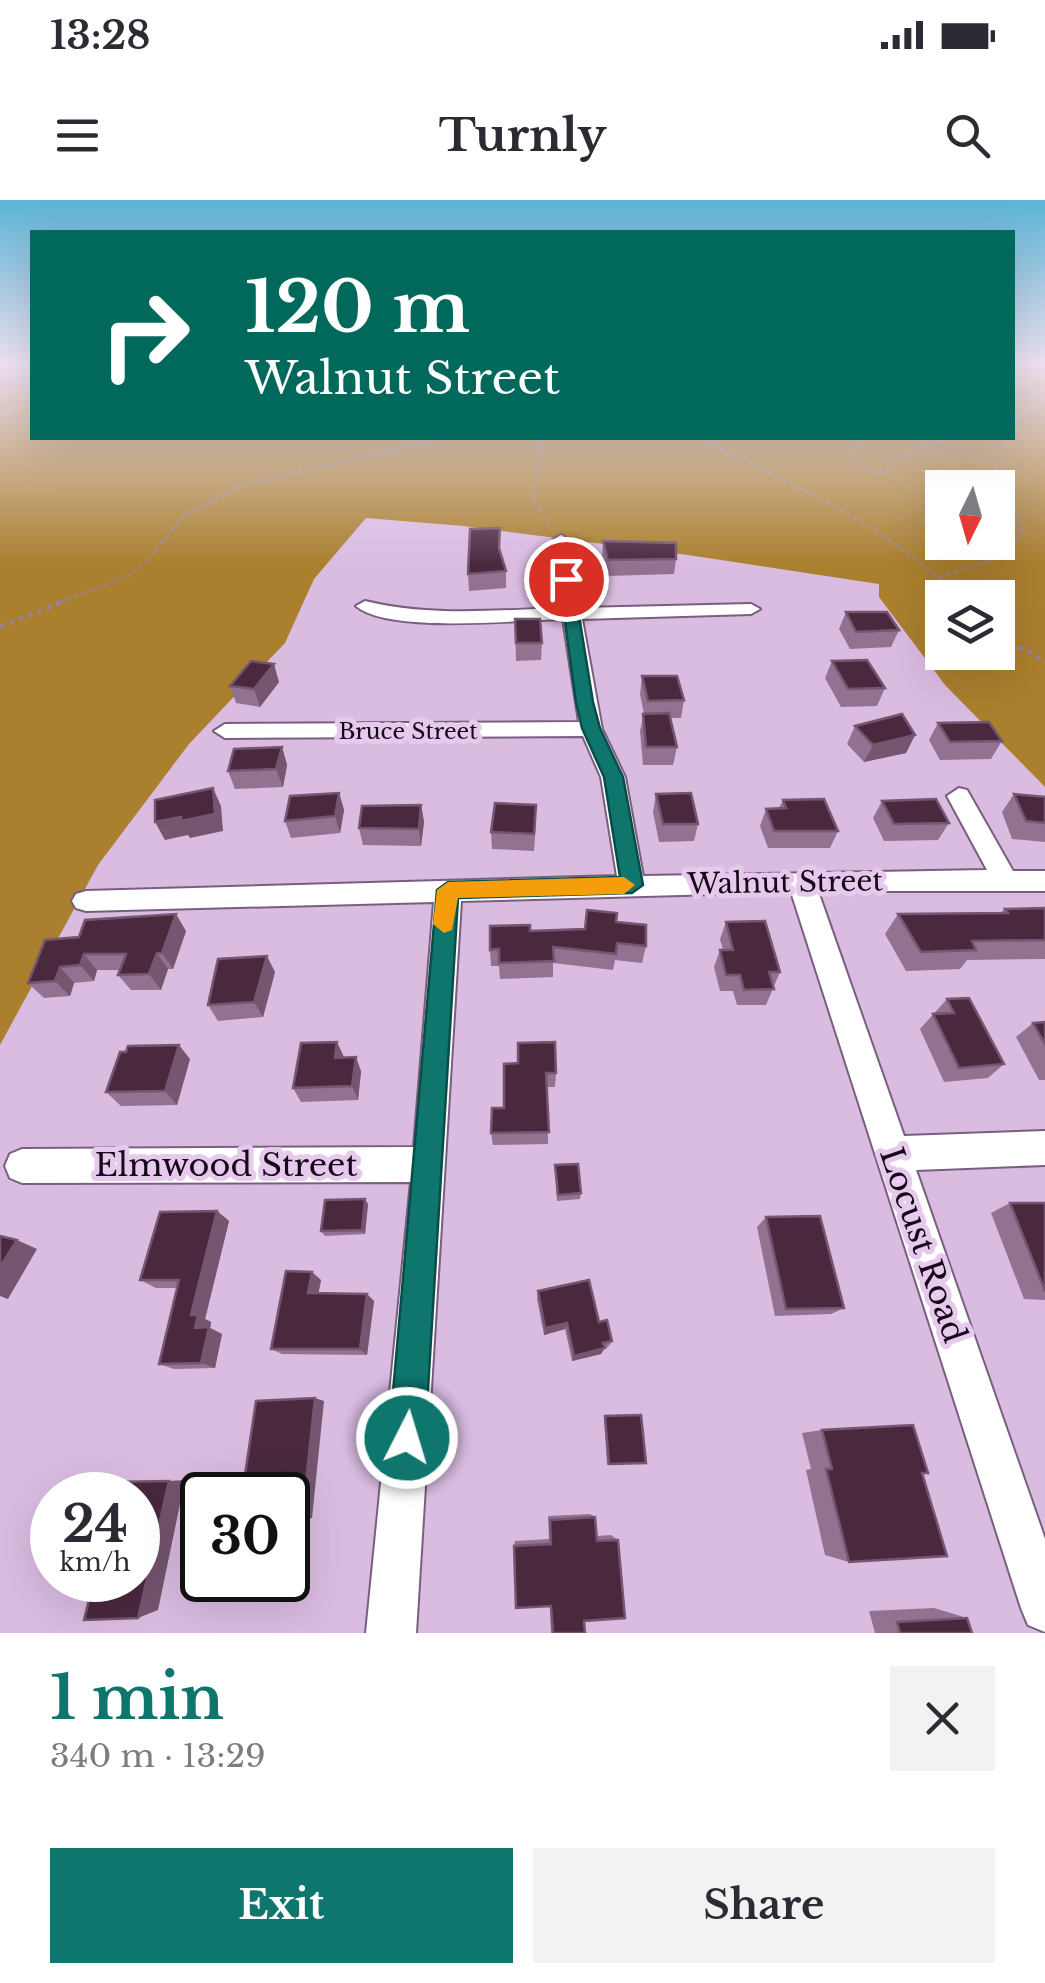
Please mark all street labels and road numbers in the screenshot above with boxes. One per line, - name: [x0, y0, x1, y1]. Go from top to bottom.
- street label: Bruce Street: [339, 718, 478, 745]
- street label: Walnut Street: [686, 863, 884, 902]
- street label: Locust Road: [871, 1142, 975, 1348]
- street label: Elmwood Street: [95, 1145, 357, 1185]

